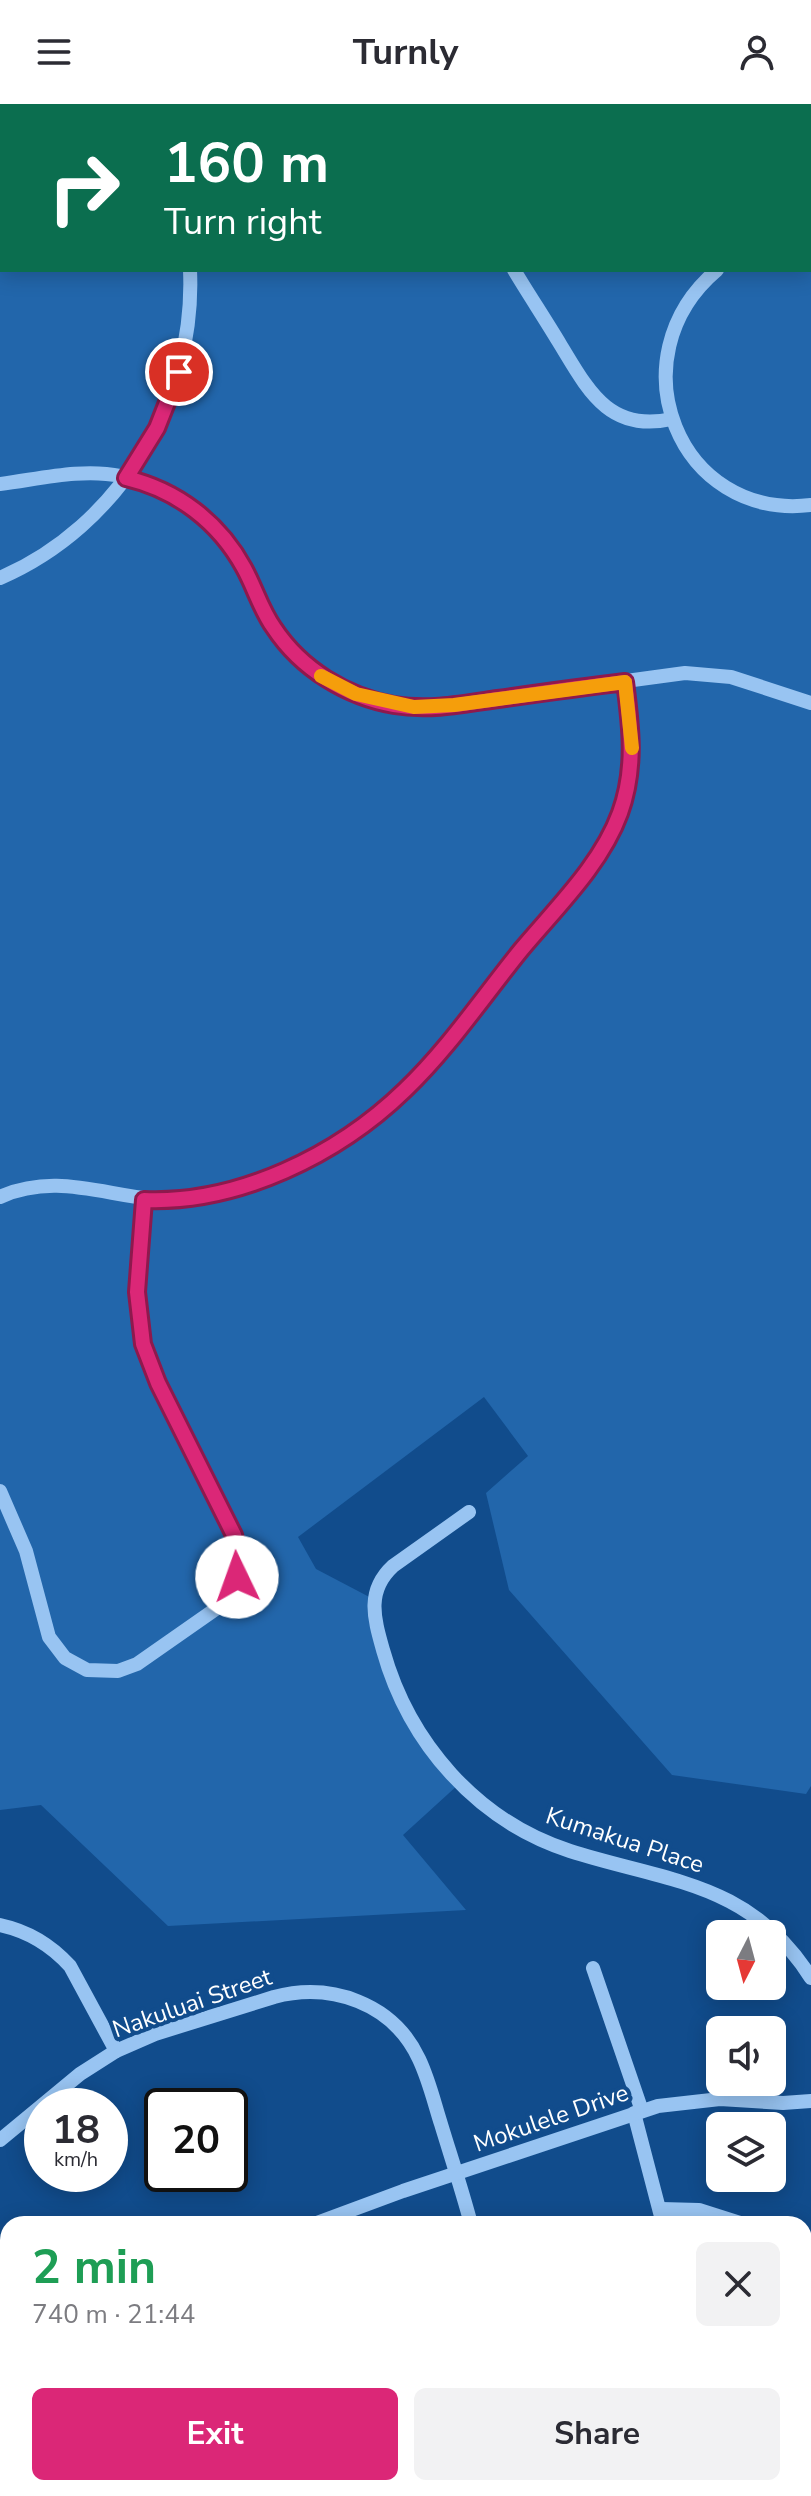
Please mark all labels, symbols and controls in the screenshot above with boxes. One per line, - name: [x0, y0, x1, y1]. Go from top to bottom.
- text: Turnly: [353, 28, 458, 77]
- icon: menu: [32, 30, 76, 74]
- icon: person: [735, 30, 779, 74]
- text: 160 m: [164, 125, 329, 202]
- icon: right: [32, 136, 136, 240]
- text: Turn right: [164, 198, 321, 247]
- pin: [145, 338, 213, 406]
- icon: arrive: [157, 350, 201, 394]
- position arrow: [195, 1535, 279, 1619]
- street label: Kumakua Place: [542, 1799, 708, 1881]
- north arrow: [706, 1920, 786, 2000]
- map controls: [706, 1920, 786, 2192]
- street label: Nakuluai Street: [108, 1961, 276, 2045]
- button: sound: [706, 2016, 786, 2096]
- street label: Mokulele Drive: [469, 2077, 633, 2159]
- speed limit sign: 20: [144, 2088, 248, 2192]
- text: 18: [52, 2103, 100, 2157]
- button: layers: [706, 2112, 786, 2192]
- text: km/h: [54, 2146, 98, 2173]
- text: 2 min: [32, 2234, 156, 2300]
- button: close: [696, 2242, 780, 2326]
- text: 740 m · 21:44: [32, 2297, 195, 2332]
- button: Exit: [32, 2388, 398, 2480]
- button: Share: [414, 2388, 780, 2480]

